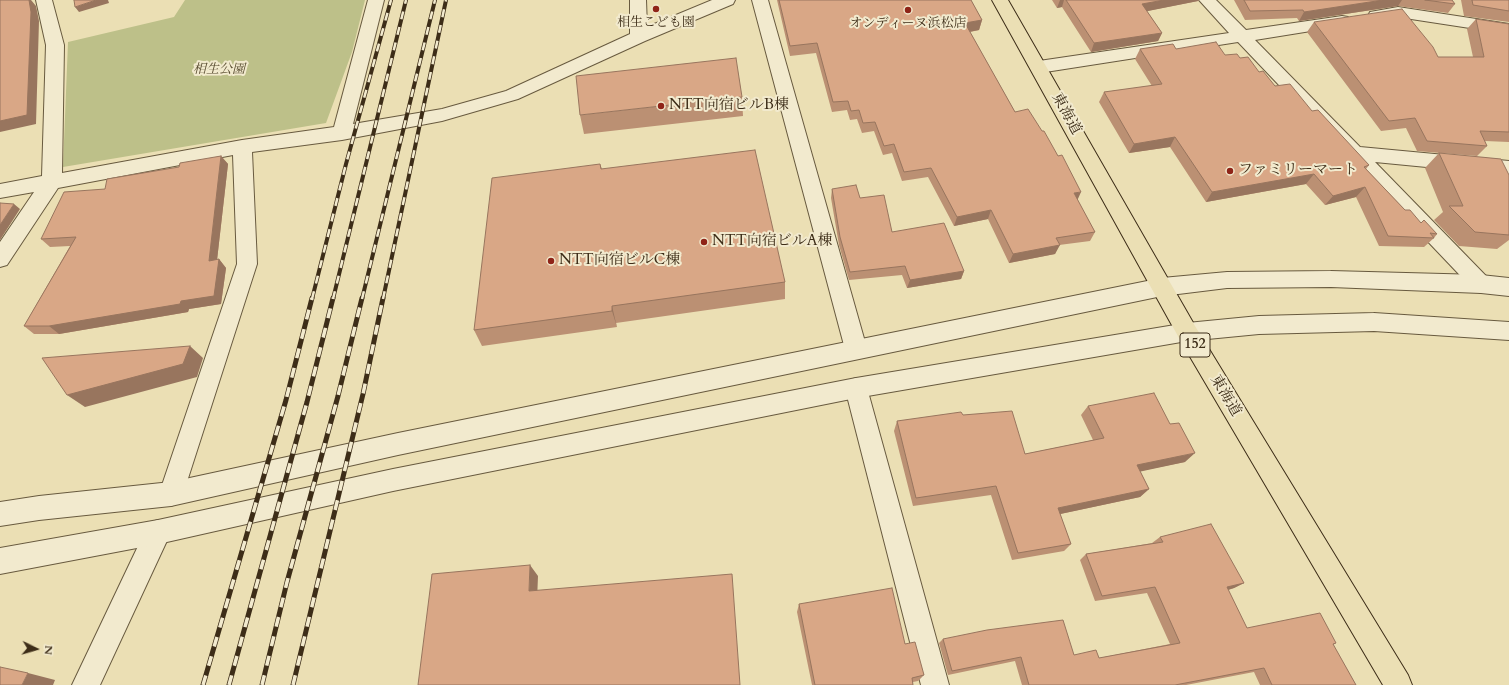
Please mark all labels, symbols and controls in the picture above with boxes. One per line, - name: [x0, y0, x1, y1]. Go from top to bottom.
- marker: 相生こども園: [651, 4, 661, 14]
- marker: オンディーヌ浜松店: [903, 5, 913, 15]
- place label: 相生こども園: [617, 15, 695, 31]
- place label: オンディーヌ浜松店: [850, 16, 966, 32]
- park label: 相生公園: [193, 62, 245, 78]
- street label: 東海道: [1047, 90, 1085, 138]
- place label: NTT向宿ビルB棟: [669, 97, 789, 115]
- marker: NTT向宿ビルB棟: [656, 101, 666, 111]
- place label: ファミリーマート: [1238, 162, 1358, 180]
- marker: ファミリーマート: [1225, 166, 1235, 176]
- place label: NTT向宿ビルA棟: [712, 233, 832, 251]
- marker: NTT向宿ビルA棟: [699, 237, 709, 247]
- place label: NTT向宿ビルC棟: [559, 252, 680, 270]
- marker: NTT向宿ビルC棟: [546, 256, 556, 266]
- road number: 152: [1180, 333, 1210, 357]
- street label: 東海道: [1206, 372, 1244, 420]
- north arrow: [16, 629, 56, 669]
- text: N: [41, 645, 56, 655]

